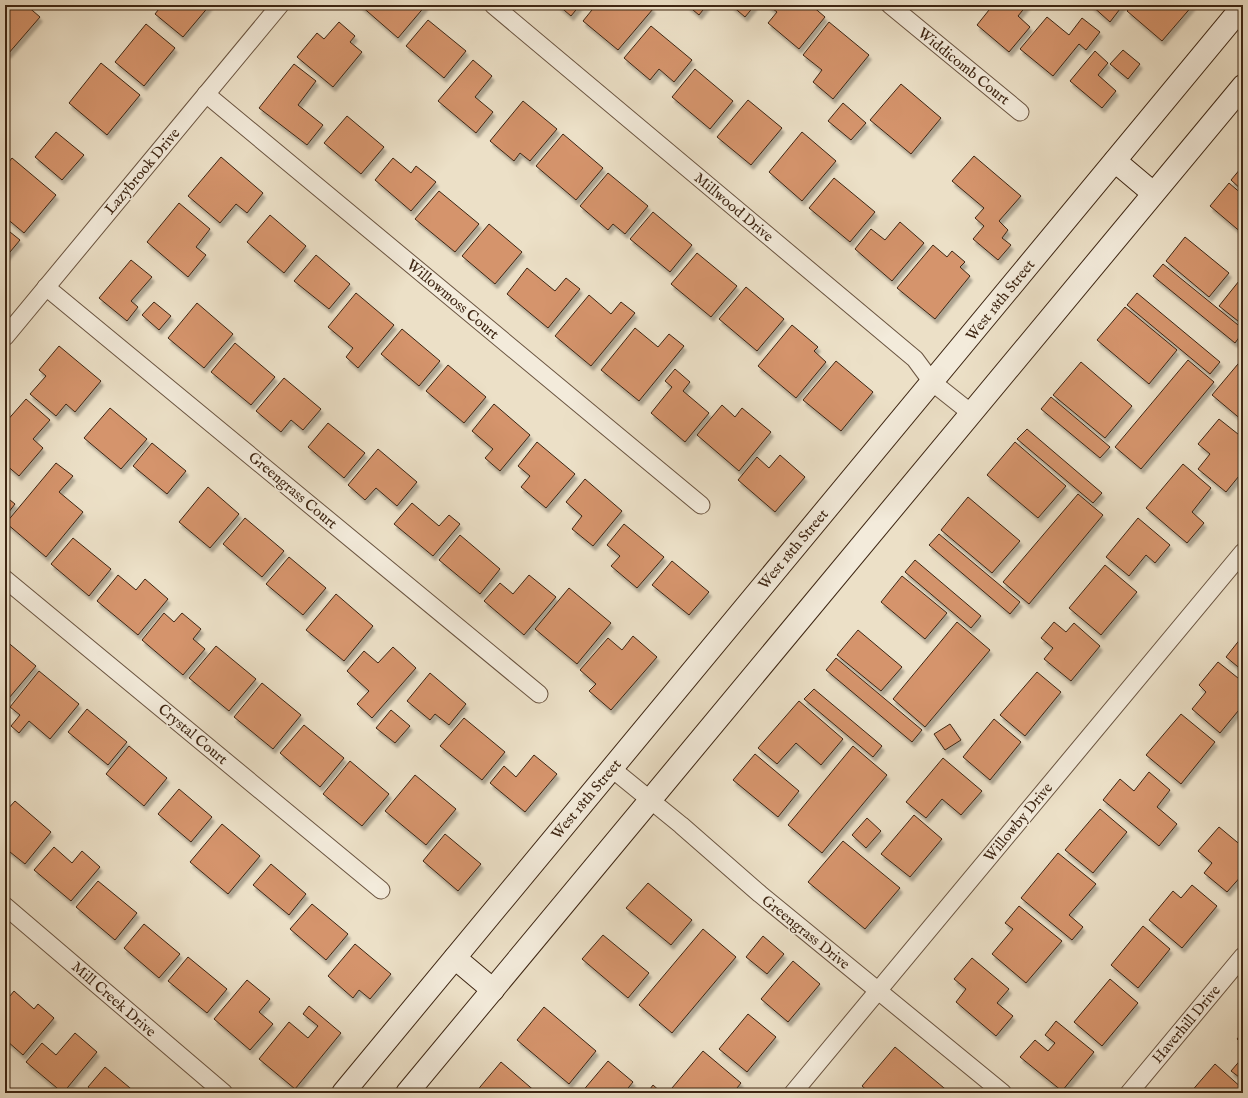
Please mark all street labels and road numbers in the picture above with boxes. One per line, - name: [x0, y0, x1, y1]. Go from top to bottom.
- street label: Widdicomb Court: [914, 24, 1013, 109]
- street label: Lazybrook Drive: [101, 124, 184, 219]
- street label: Millwood Drive: [690, 169, 777, 246]
- street label: Willowmoss Court: [403, 255, 503, 344]
- street label: West 18th Street: [962, 256, 1039, 345]
- street label: Greengrass Court: [244, 448, 341, 533]
- street label: West 18th Street: [754, 505, 833, 593]
- street label: Crystal Court: [154, 700, 231, 769]
- street label: West 18th Street: [547, 755, 626, 843]
- street label: Willowby Drive: [980, 779, 1057, 866]
- street label: Greengrass Drive: [758, 891, 854, 974]
- street label: Mill Creek Drive: [68, 958, 160, 1041]
- street label: Haverhill Drive: [1148, 981, 1225, 1067]

